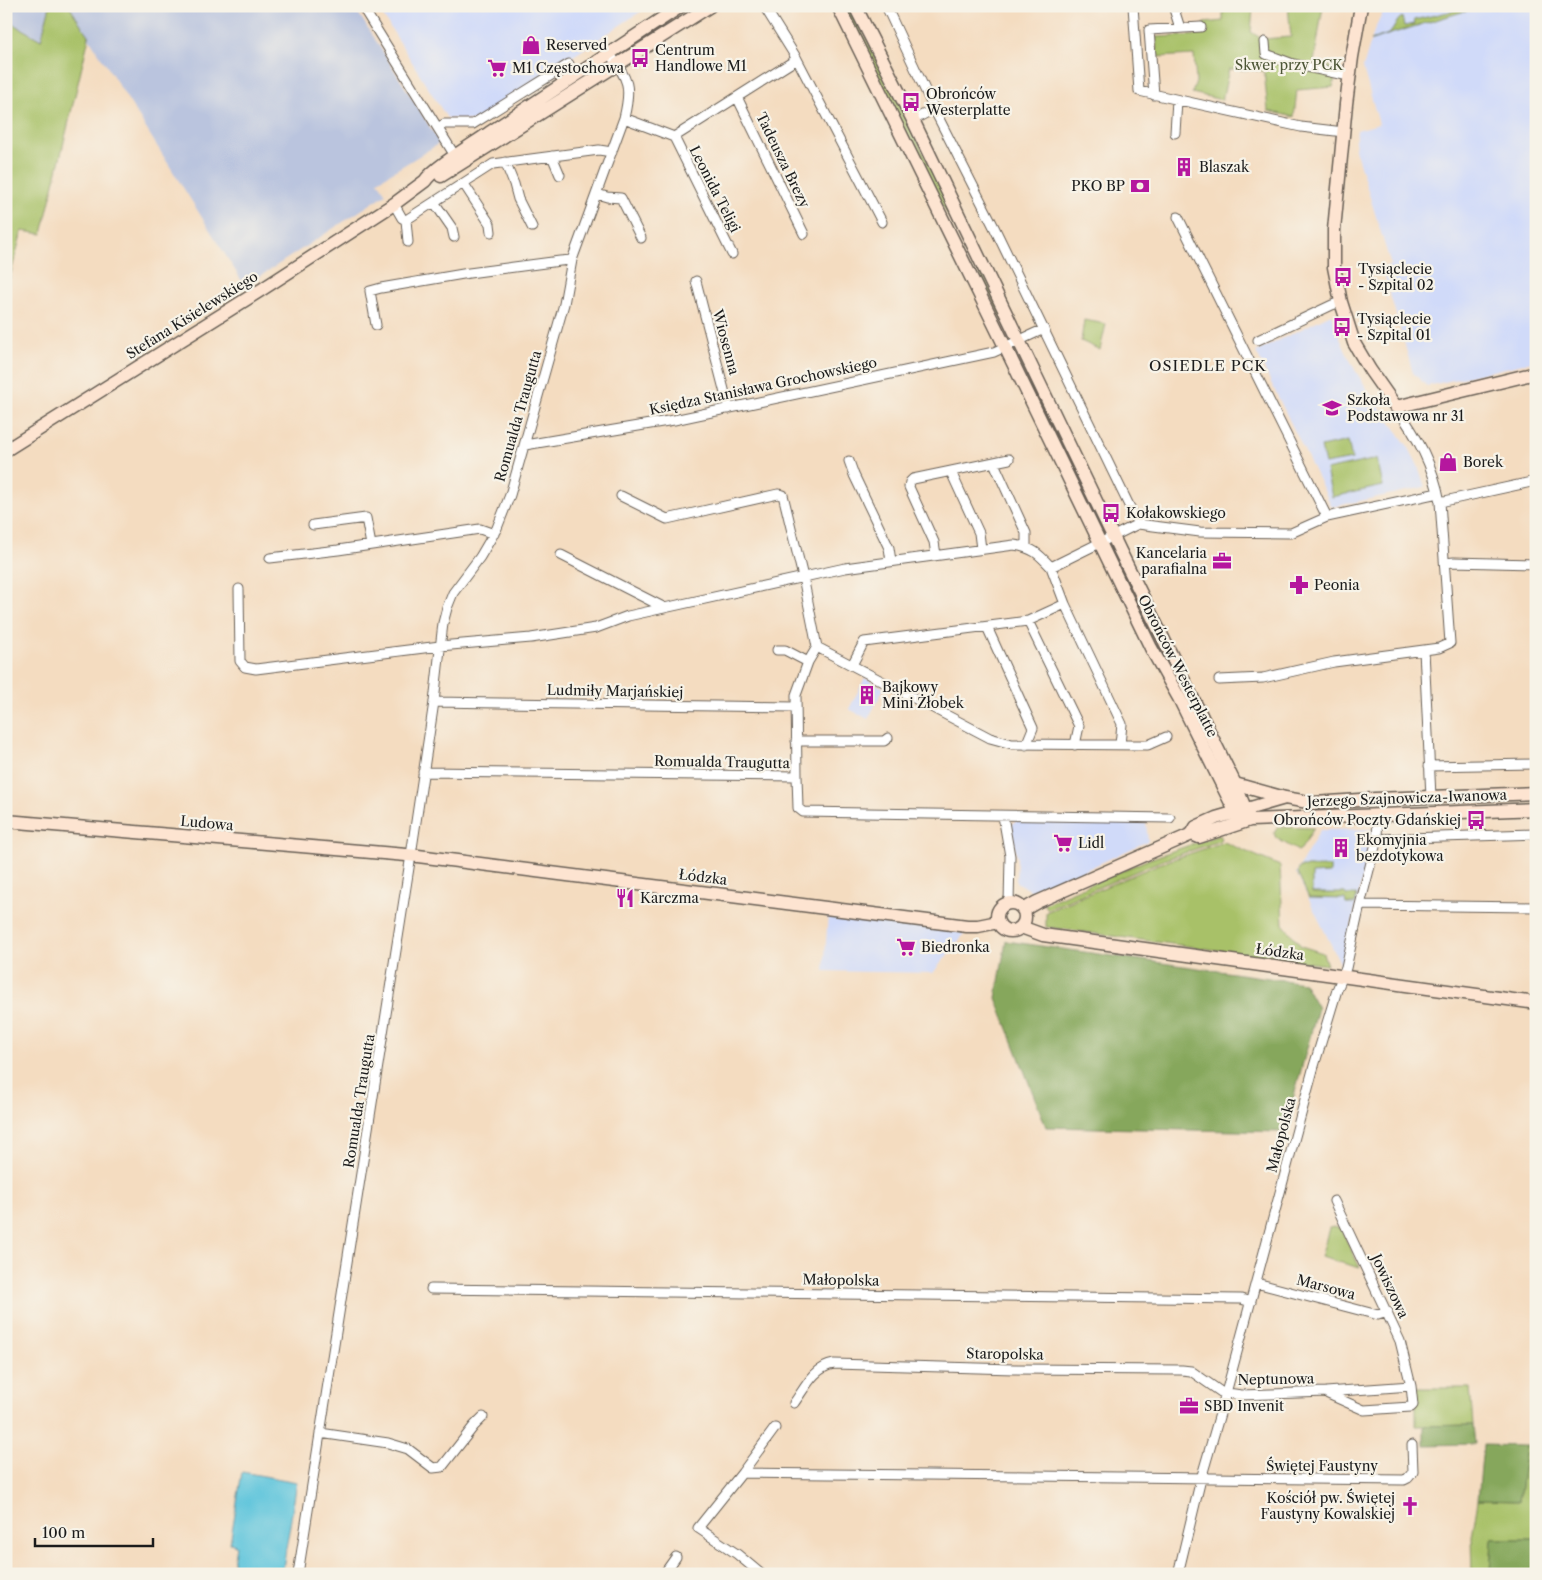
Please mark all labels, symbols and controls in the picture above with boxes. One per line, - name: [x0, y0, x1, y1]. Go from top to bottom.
- shop icon: Reserved: [520, 34, 542, 56]
- place label: Reserved: [546, 36, 608, 54]
- place label: Centrum Handlowe M1: [655, 41, 747, 75]
- bus stop icon: Centrum Handlowe M1: [629, 47, 651, 69]
- park label: Skwer przy PCK: [1235, 56, 1344, 74]
- supermarket icon: M1 Częstochowa: [486, 57, 508, 79]
- place label: M1 Częstochowa: [512, 59, 625, 77]
- place label: Obrońców Westerplatte: [925, 85, 1011, 119]
- bus stop icon: Obrońców Westerplatte: [900, 91, 922, 113]
- street label: Tadeusza Brezy: [752, 109, 814, 211]
- street label: Leonida Teligi: [685, 143, 745, 235]
- building icon: Blaszak: [1173, 156, 1195, 178]
- place label: Blaszak: [1199, 158, 1250, 176]
- bank icon: PKO BP: [1129, 175, 1151, 197]
- place label: PKO BP: [1071, 177, 1125, 195]
- place label: Tysiąclecie - Szpital 02: [1358, 260, 1434, 294]
- bus stop icon: Tysiąclecie - Szpital 02: [1332, 266, 1354, 288]
- street label: Stefana Kisielewskiego: [123, 267, 261, 363]
- street label: Wiosenna: [708, 306, 744, 377]
- place label: Tysiąclecie - Szpital 01: [1357, 310, 1431, 344]
- bus stop icon: Tysiąclecie - Szpital 01: [1331, 316, 1353, 338]
- street label: Romualda Traugutta: [491, 348, 546, 484]
- street label: Księdza Stanisława Grochowskiego: [647, 353, 879, 419]
- district label: OSIEDLE PCK: [1149, 356, 1267, 375]
- place label: Szkoła Podstawowa nr 31: [1347, 391, 1464, 425]
- school or university icon: Szkoła Podstawowa nr 31: [1321, 397, 1343, 419]
- shop icon: Borek: [1437, 451, 1459, 473]
- place label: Borek: [1463, 453, 1504, 471]
- bus stop icon: Kołakowskiego: [1100, 502, 1122, 524]
- place label: Kołakowskiego: [1126, 504, 1226, 522]
- place label: Kancelaria parafialna: [1136, 544, 1208, 578]
- office icon: Kancelaria parafialna: [1211, 550, 1233, 572]
- pharmacy icon: Peonia: [1288, 574, 1310, 596]
- place label: Peonia: [1314, 576, 1360, 594]
- street label: Obrońców Westerplatte: [1134, 592, 1222, 740]
- place label: Bajkowy Mini Żłobek: [882, 678, 965, 712]
- street label: Ludmiły Marjańskiej: [547, 681, 683, 701]
- building icon: Bajkowy Mini Żłobek: [856, 684, 878, 706]
- street label: Romualda Traugutta: [654, 752, 791, 772]
- street label: Jerzego Szajnowicza-Iwanowa: [1305, 785, 1508, 811]
- bus stop icon: Obrońców Poczty Gdańskiej: [1465, 809, 1487, 831]
- place label: Obrońców Poczty Gdańskiej: [1273, 811, 1461, 829]
- street label: Ludowa: [180, 812, 235, 834]
- place label: Ekomyjnia bezdotykowa: [1356, 831, 1444, 865]
- supermarket icon: Lidl: [1052, 832, 1074, 854]
- place label: Lidl: [1078, 834, 1104, 852]
- building icon: Ekomyjnia bezdotykowa: [1330, 837, 1352, 859]
- street label: Łódzka: [678, 865, 729, 889]
- restaurant icon: Karczma: [614, 887, 636, 909]
- place label: Karczma: [640, 889, 700, 907]
- supermarket icon: Biedronka: [895, 936, 917, 958]
- place label: Biedronka: [921, 938, 990, 956]
- street label: Łódzka: [1255, 940, 1306, 964]
- street label: Romualda Traugutta: [339, 1032, 379, 1169]
- street label: Małopolska: [1262, 1095, 1300, 1174]
- street label: Jowiszowa: [1366, 1249, 1413, 1322]
- street label: Małopolska: [802, 1270, 880, 1290]
- street label: Marsowa: [1295, 1271, 1358, 1304]
- street label: Staropolska: [966, 1344, 1045, 1364]
- street label: Neptunowa: [1237, 1369, 1315, 1389]
- office icon: SBD Invenit: [1178, 1395, 1200, 1417]
- place label: SBD Invenit: [1204, 1397, 1284, 1415]
- street label: Świętej Faustyny: [1266, 1456, 1378, 1475]
- place label: Kościół pw. Świętej Faustyny Kowalskiej: [1261, 1488, 1395, 1523]
- church icon: Kościół pw. Świętej Faustyny Kowalskiej: [1399, 1495, 1421, 1517]
- scale bar: [35, 1515, 152, 1547]
- text: 100 m: [42, 1523, 85, 1542]

